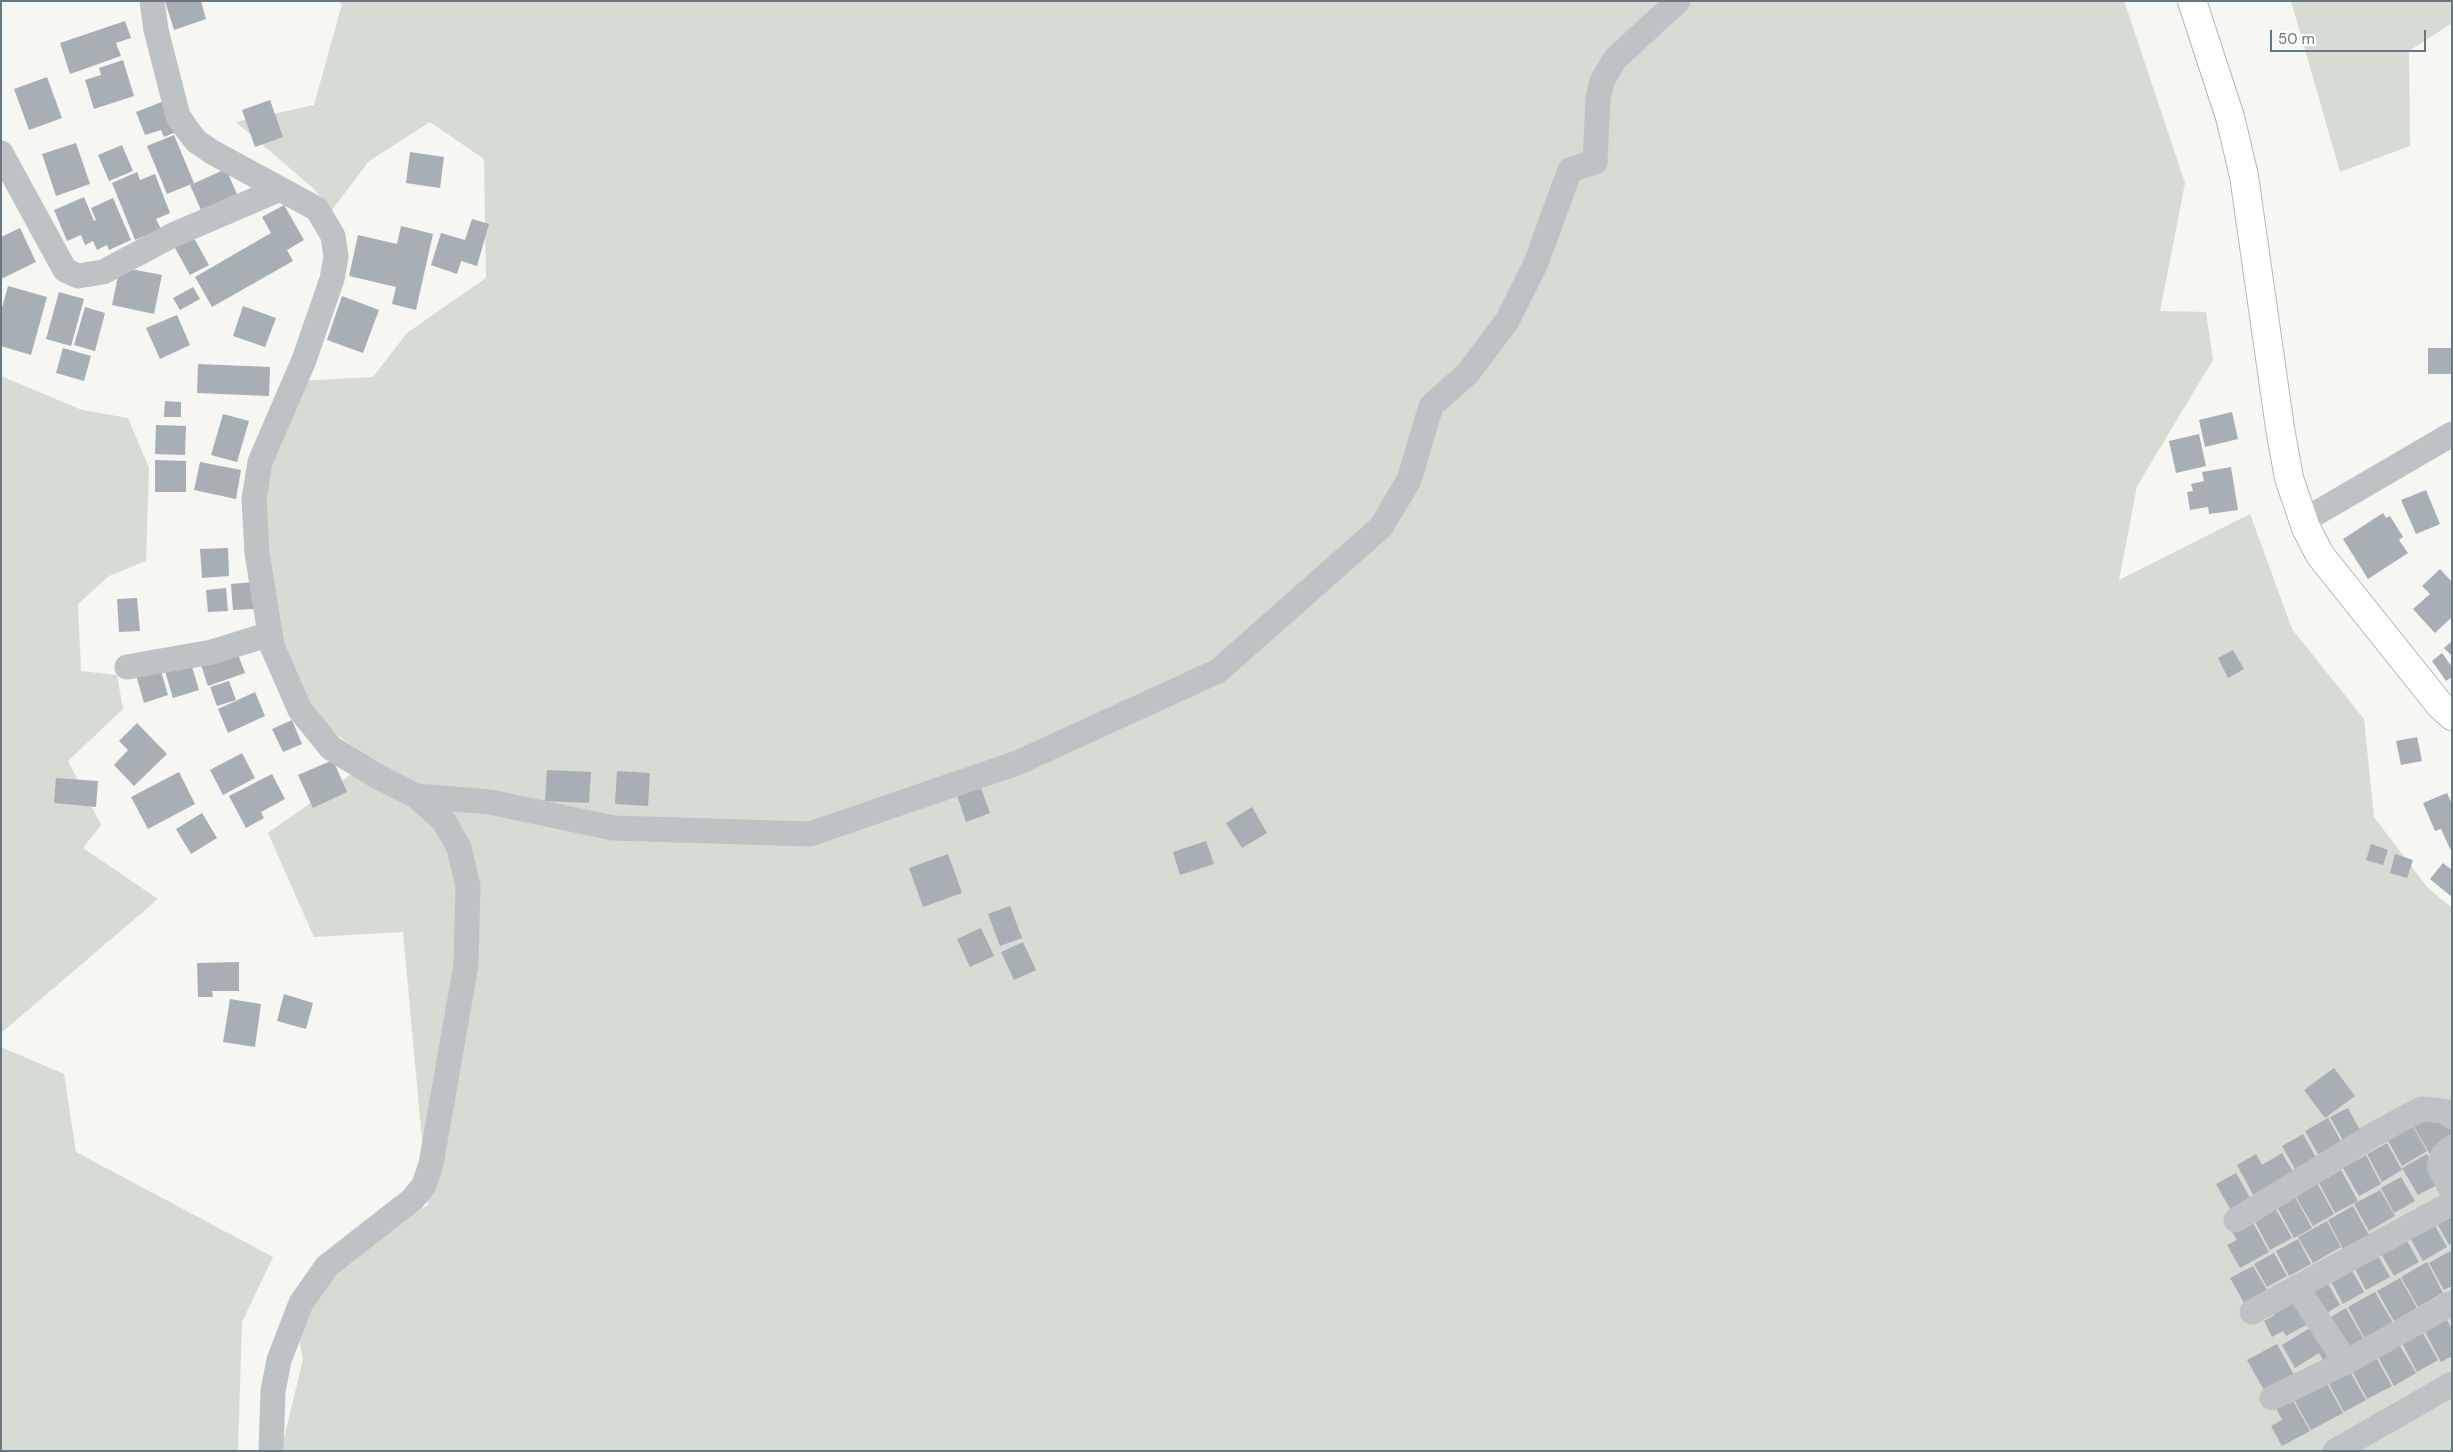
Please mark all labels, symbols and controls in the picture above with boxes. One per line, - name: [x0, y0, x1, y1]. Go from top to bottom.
- scale bar: [2273, 20, 2429, 52]
- text: 50 m: [2278, 29, 2315, 49]

